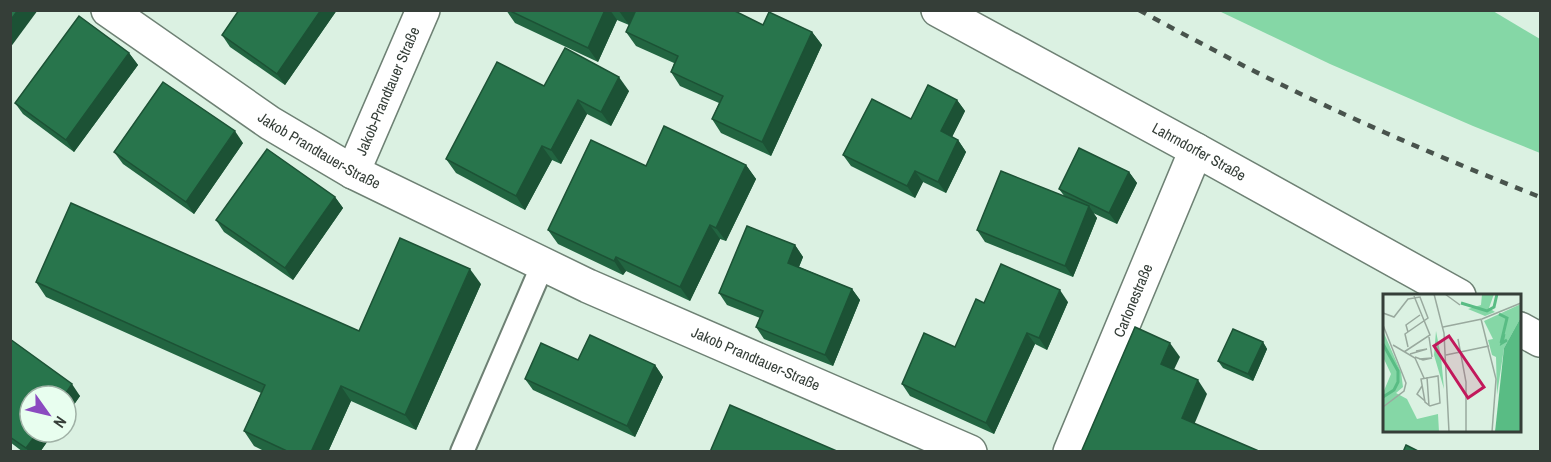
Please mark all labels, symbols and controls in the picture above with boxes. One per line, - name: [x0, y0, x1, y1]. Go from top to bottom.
- street label: Jakob-Prandtauer Straße: [350, 23, 425, 159]
- street label: Jakob Prandtauer-Straße: [254, 107, 384, 194]
- street label: Lahrndorfer Straße: [1149, 117, 1250, 186]
- street label: Carlonestraße: [1108, 260, 1157, 340]
- inset map: [1383, 294, 1521, 432]
- street label: Jakob Prandtauer-Straße: [688, 321, 824, 396]
- north arrow: [18, 384, 78, 444]
- text: N: [49, 412, 72, 432]

